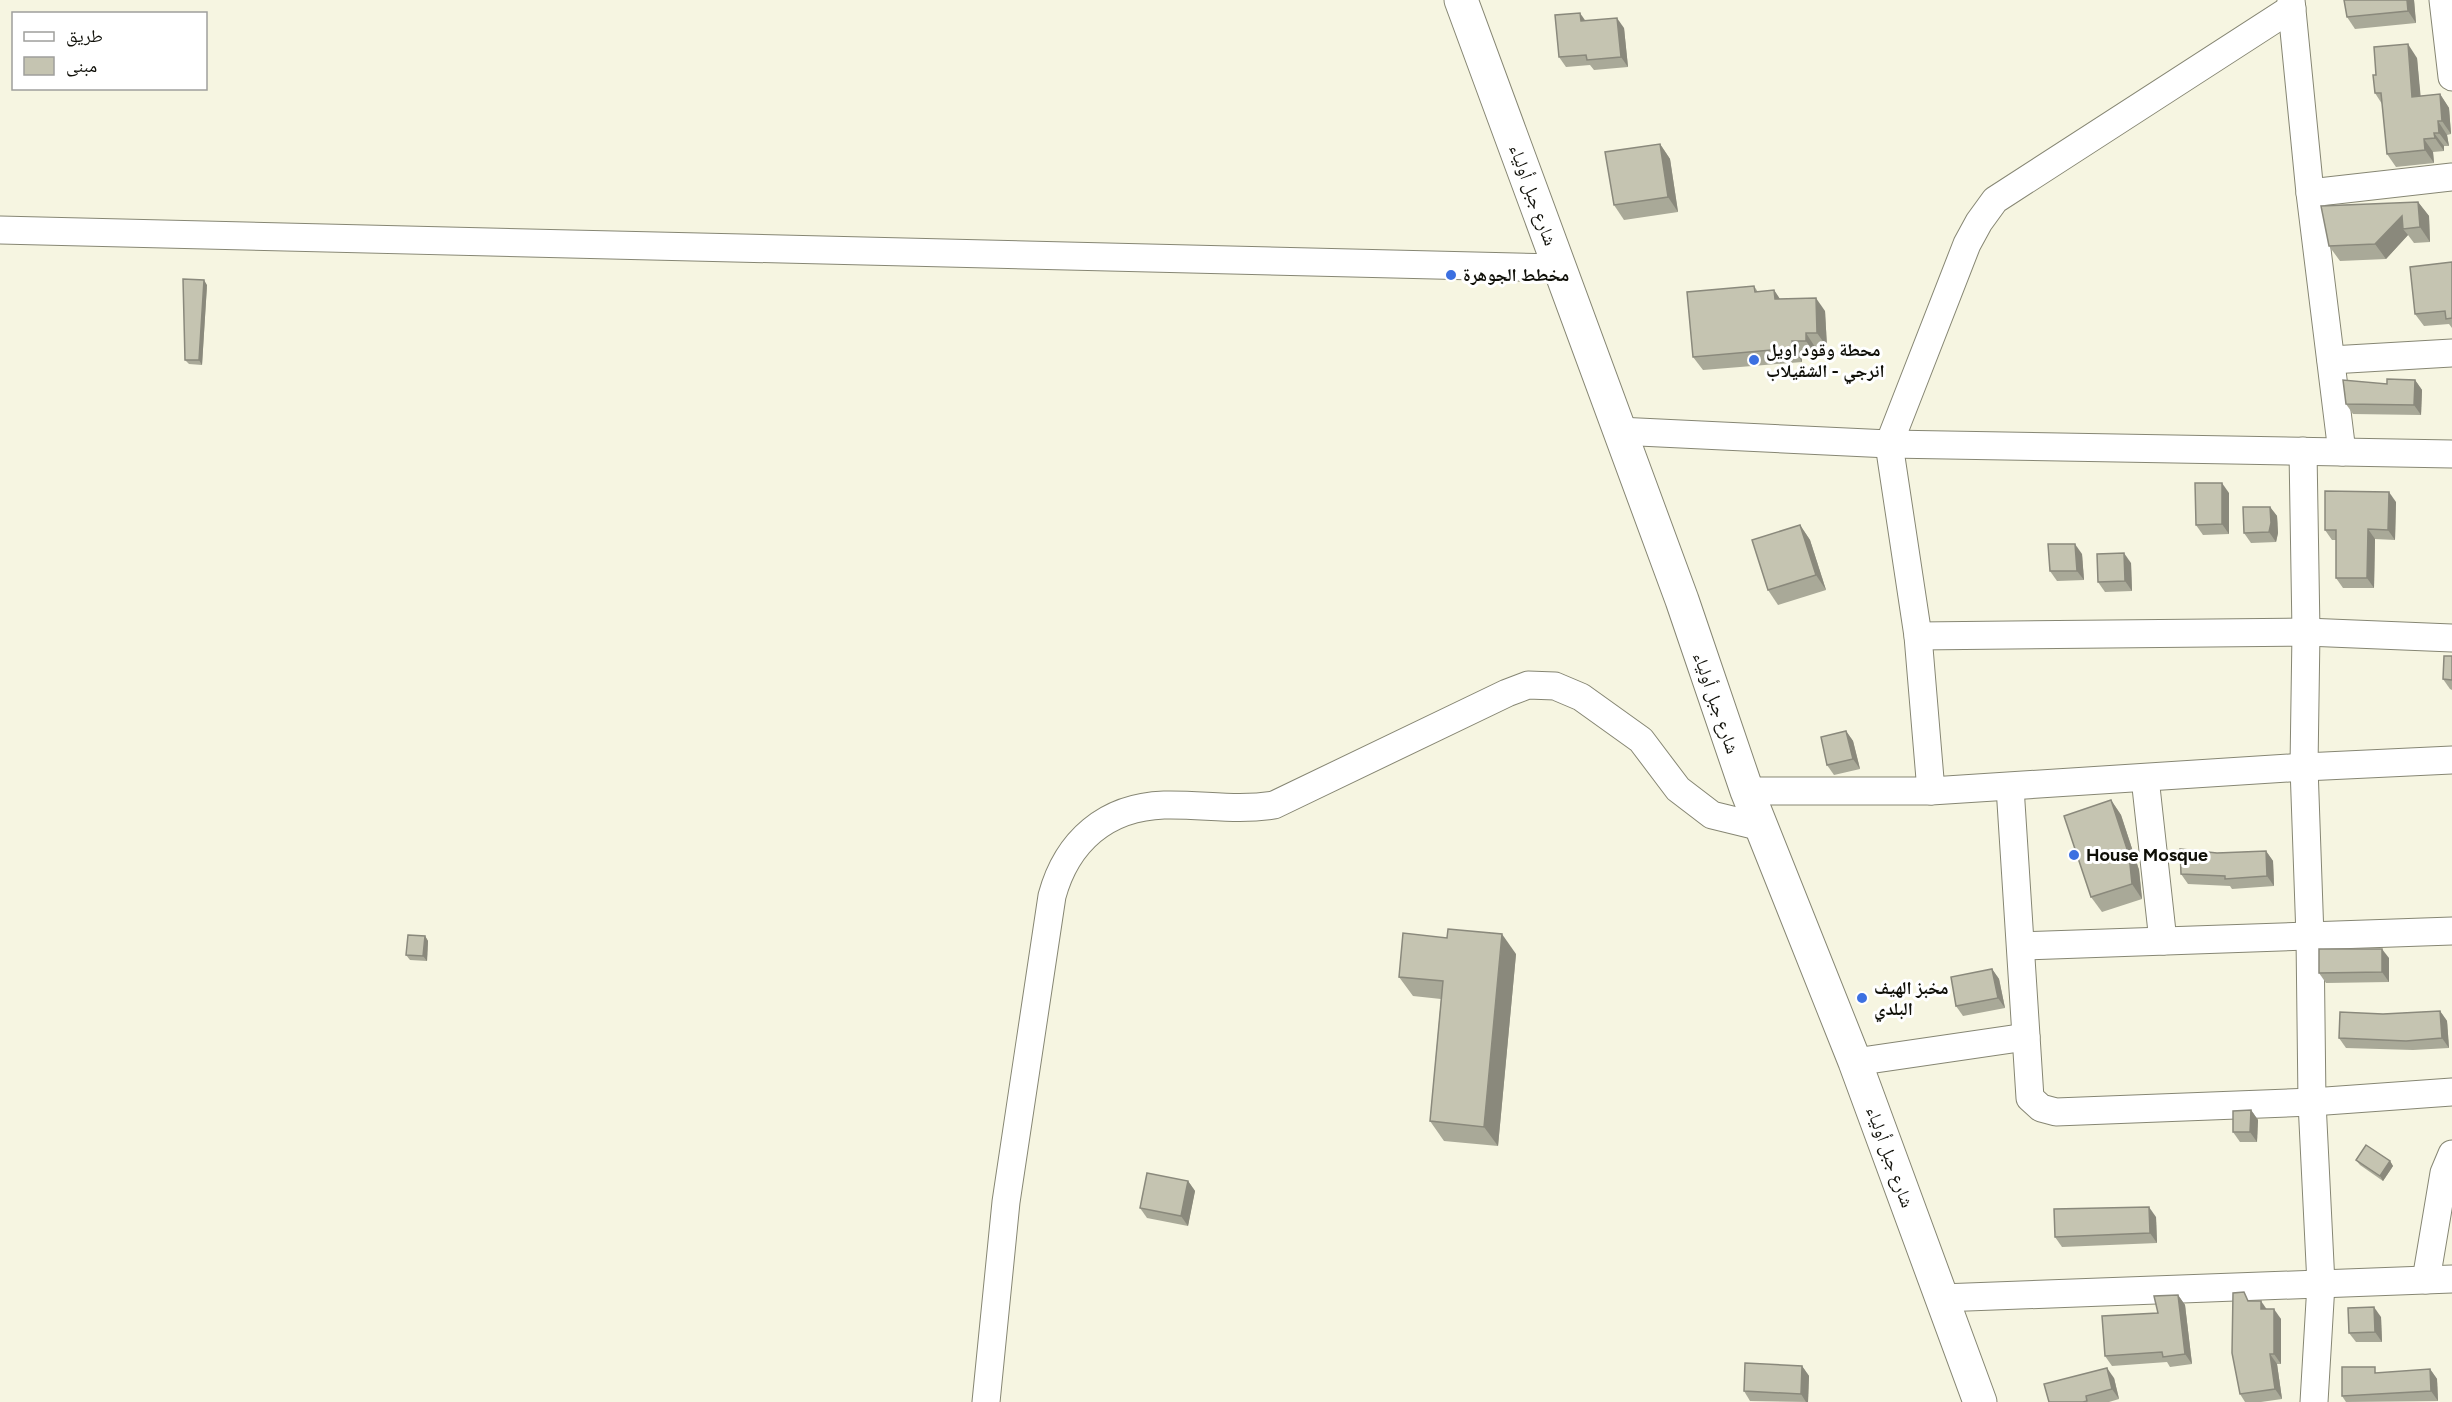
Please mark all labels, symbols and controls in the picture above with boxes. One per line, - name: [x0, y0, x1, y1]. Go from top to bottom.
- legend: [12, 12, 207, 90]
- text: طريق: [66, 25, 103, 47]
- text: مبنى: [66, 55, 97, 77]
- street label: شارع جبل أولياء: [1505, 141, 1561, 249]
- place label: مخطط الجوهرة: [1463, 264, 1569, 286]
- marker: مخطط الجوهرة: [1444, 268, 1458, 282]
- place label: محطة وقود اويل انرجي - الشقيلاب: [1766, 339, 1885, 385]
- marker: محطة وقود اويل انرجي - الشقيلاب: [1747, 353, 1761, 367]
- street label: شارع جبل أولياء: [1688, 649, 1744, 757]
- place label: House Mosque: [2086, 844, 2208, 866]
- marker: House Mosque: [2067, 848, 2081, 862]
- place label: مخبز الهيف البلدي: [1874, 977, 1949, 1023]
- marker: مخبز الهيف البلدي: [1855, 991, 1869, 1005]
- street label: شارع جبل أولياء: [1862, 1103, 1918, 1211]

